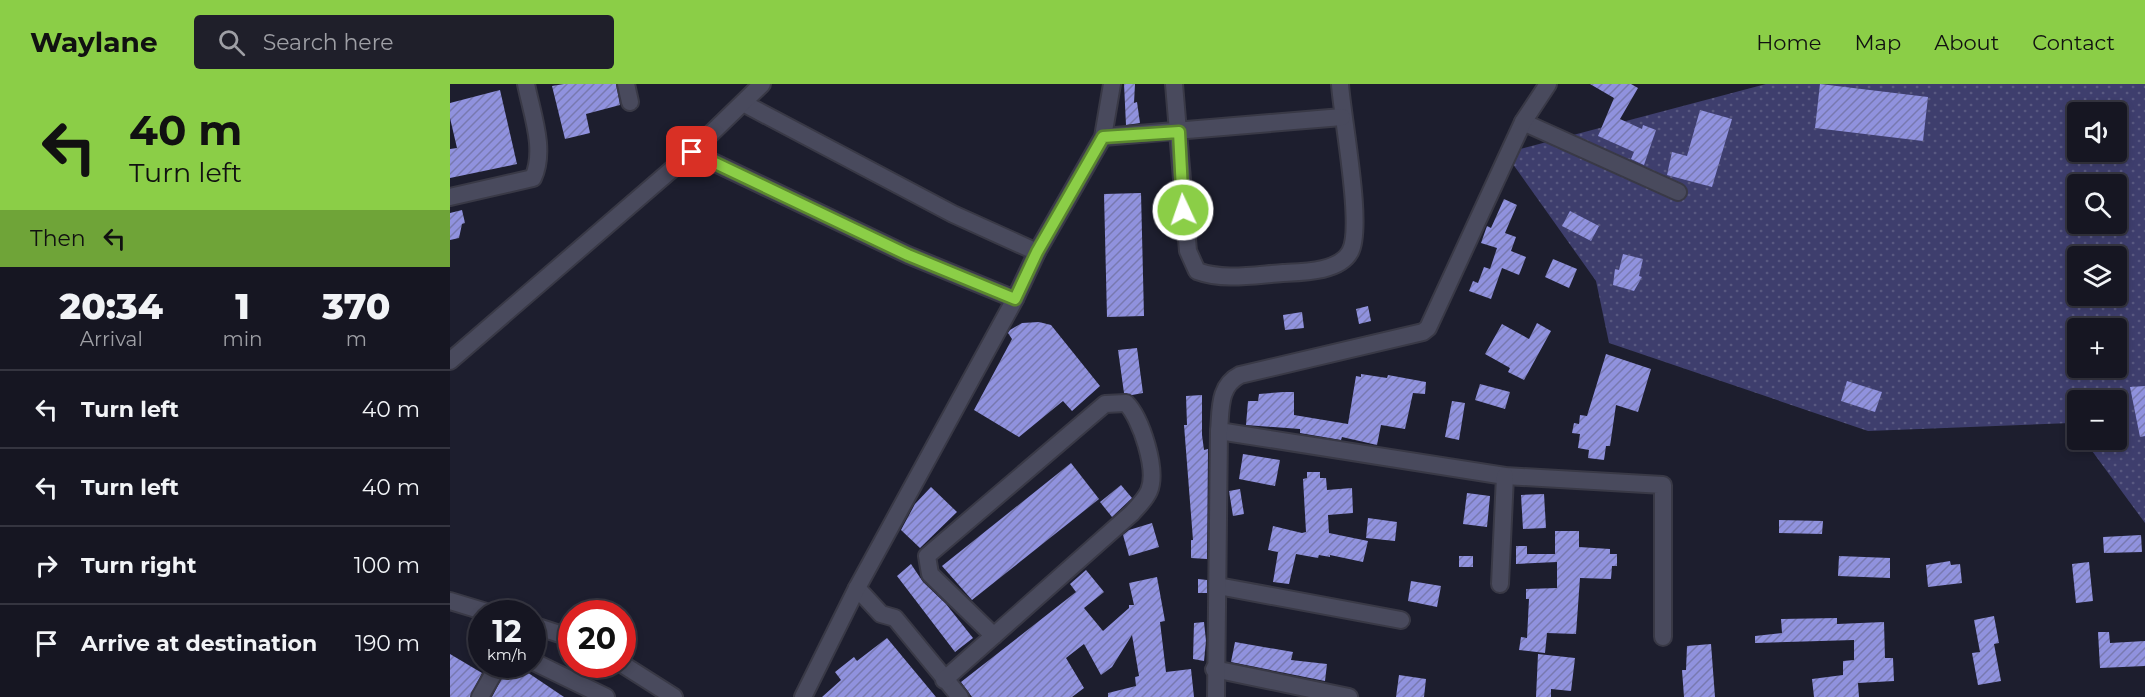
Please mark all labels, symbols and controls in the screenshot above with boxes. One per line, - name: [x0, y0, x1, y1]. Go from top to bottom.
- search box: [194, 15, 614, 69]
- text: Waylane: [30, 25, 158, 59]
- icon: search: [215, 26, 248, 59]
- text: Search here: [263, 29, 393, 56]
- text: Home: [1756, 30, 1821, 55]
- text: Map: [1854, 30, 1901, 55]
- text: About: [1934, 30, 1999, 55]
- text: Contact: [2032, 30, 2115, 55]
- map controls: [2067, 102, 2127, 450]
- button: sound: [2067, 102, 2127, 162]
- text: 40 m: [129, 104, 242, 156]
- icon: left: [30, 108, 108, 186]
- pin: [666, 126, 717, 177]
- icon: arrive: [675, 135, 708, 168]
- text: Turn left: [129, 156, 242, 189]
- button: search: [2067, 174, 2127, 234]
- position arrow: [1151, 178, 1215, 242]
- icon: left: [98, 222, 131, 255]
- text: Then: [30, 225, 86, 252]
- button: layers: [2067, 246, 2127, 306]
- text: 20:34: [60, 284, 163, 328]
- text: 1: [235, 284, 250, 328]
- text: 370: [322, 284, 390, 328]
- button: +: [2067, 318, 2127, 378]
- text: Arrival: [80, 327, 143, 351]
- text: min: [223, 327, 263, 351]
- text: m: [346, 327, 367, 351]
- button: −: [2067, 390, 2127, 450]
- icon: left: [30, 393, 63, 426]
- text: Turn left: [81, 396, 179, 423]
- text: 40 m: [362, 396, 420, 423]
- icon: left: [30, 471, 63, 504]
- text: Turn left: [81, 474, 179, 501]
- text: 40 m: [362, 474, 420, 501]
- icon: right: [30, 549, 63, 582]
- text: Turn right: [81, 552, 196, 579]
- text: 100 m: [354, 552, 420, 579]
- speed limit sign: 20: [558, 600, 636, 678]
- text: 12: [492, 613, 522, 650]
- icon: arrive: [30, 627, 63, 660]
- text: Arrive at destination: [81, 630, 317, 657]
- text: 190 m: [355, 630, 420, 657]
- text: km/h: [487, 645, 527, 664]

